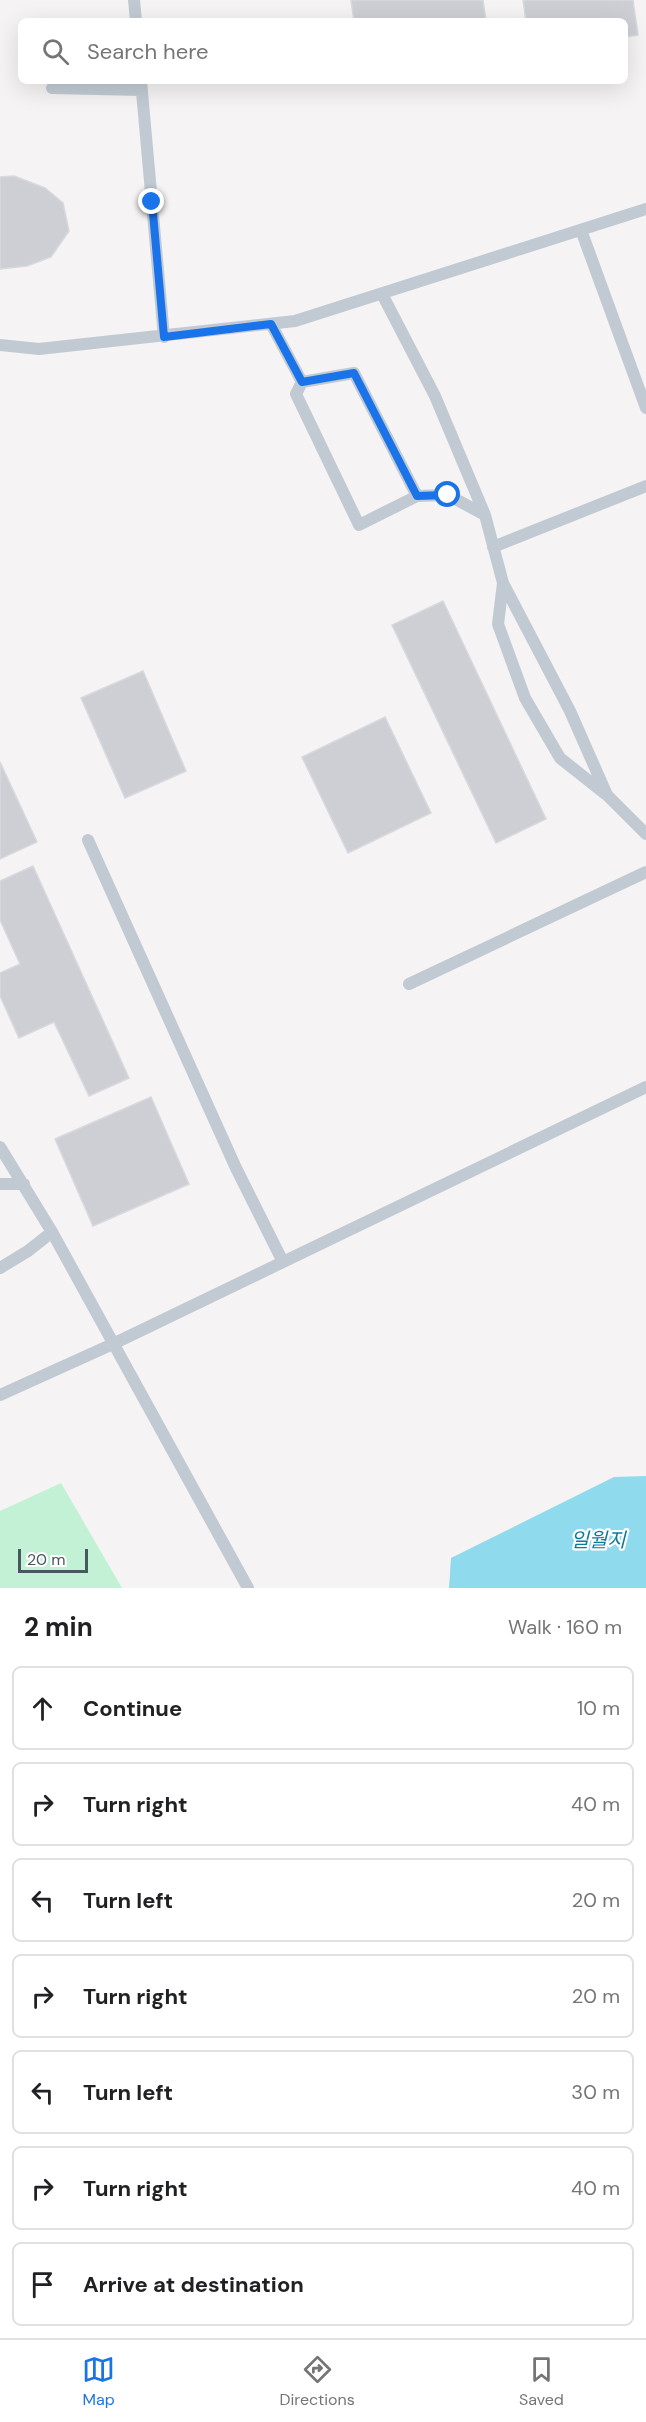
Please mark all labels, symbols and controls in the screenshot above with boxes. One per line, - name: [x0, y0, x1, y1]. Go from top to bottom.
- search box: [18, 18, 628, 84]
- icon: search: [39, 35, 72, 68]
- text: Search here: [87, 37, 208, 66]
- route end: [138, 188, 164, 214]
- route start: [434, 481, 460, 507]
- water label: 일월지: [570, 1527, 627, 1553]
- scale bar: [18, 1546, 88, 1574]
- text: 20 m: [27, 1549, 66, 1570]
- text: 2 min: [24, 1610, 93, 1644]
- text: Walk · 160 m: [508, 1614, 622, 1640]
- icon: ahead: [26, 1692, 59, 1725]
- text: Continue: [83, 1694, 182, 1723]
- text: 10 m: [577, 1695, 620, 1721]
- icon: right: [26, 1788, 59, 1821]
- text: Turn right: [83, 1790, 188, 1819]
- text: 40 m: [571, 1791, 620, 1817]
- icon: left: [26, 1884, 59, 1917]
- text: Turn left: [83, 1886, 173, 1915]
- text: 20 m: [572, 1887, 620, 1913]
- icon: right: [26, 1980, 59, 2013]
- text: Turn right: [83, 1982, 188, 2011]
- text: 20 m: [572, 1983, 620, 2009]
- icon: left: [26, 2076, 59, 2109]
- text: Turn left: [83, 2078, 173, 2107]
- text: 30 m: [571, 2079, 620, 2105]
- icon: right: [26, 2172, 59, 2205]
- text: Turn right: [83, 2174, 188, 2203]
- text: 40 m: [571, 2175, 620, 2201]
- icon: arrive: [26, 2268, 59, 2301]
- text: Arrive at destination: [83, 2270, 304, 2299]
- tab: Map: [82, 2353, 115, 2410]
- tab: Directions: [279, 2353, 355, 2410]
- tab: Saved: [519, 2353, 564, 2410]

